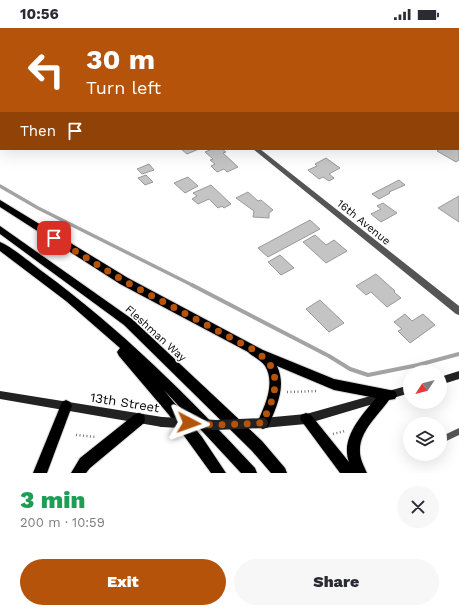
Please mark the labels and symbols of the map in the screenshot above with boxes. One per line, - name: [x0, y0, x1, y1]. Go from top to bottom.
- street label: 16th Avenue: [334, 197, 393, 248]
- pin: [37, 221, 71, 255]
- street label: Fleshman Way: [122, 303, 189, 364]
- north arrow: [403, 365, 447, 409]
- street label: 13th Street: [89, 390, 161, 415]
- position arrow: [168, 402, 210, 444]

